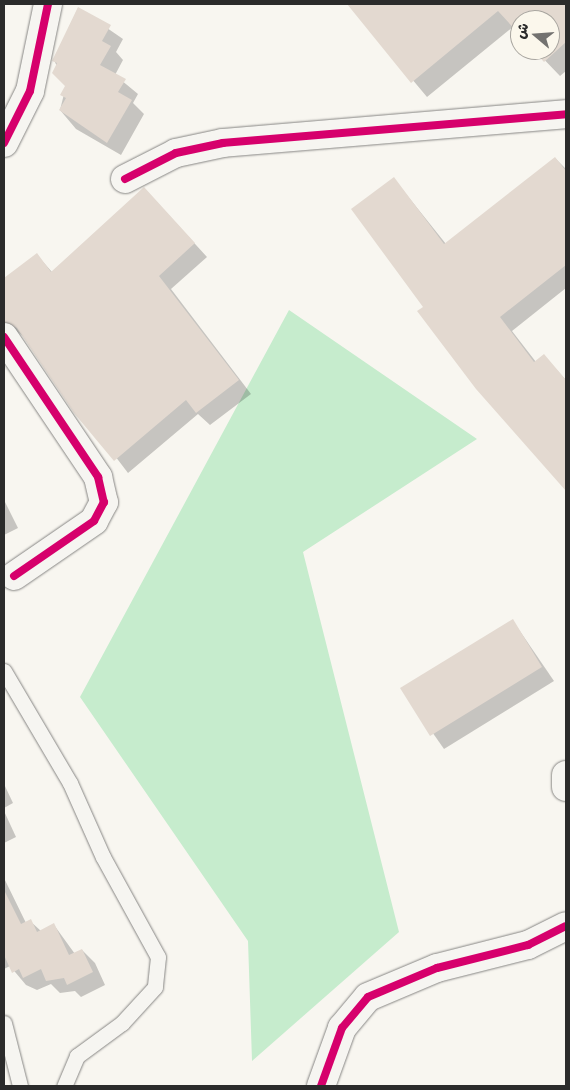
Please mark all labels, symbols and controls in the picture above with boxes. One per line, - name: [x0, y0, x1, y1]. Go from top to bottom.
- north arrow: [510, 10, 560, 60]
- text: ش: [510, 20, 533, 41]

